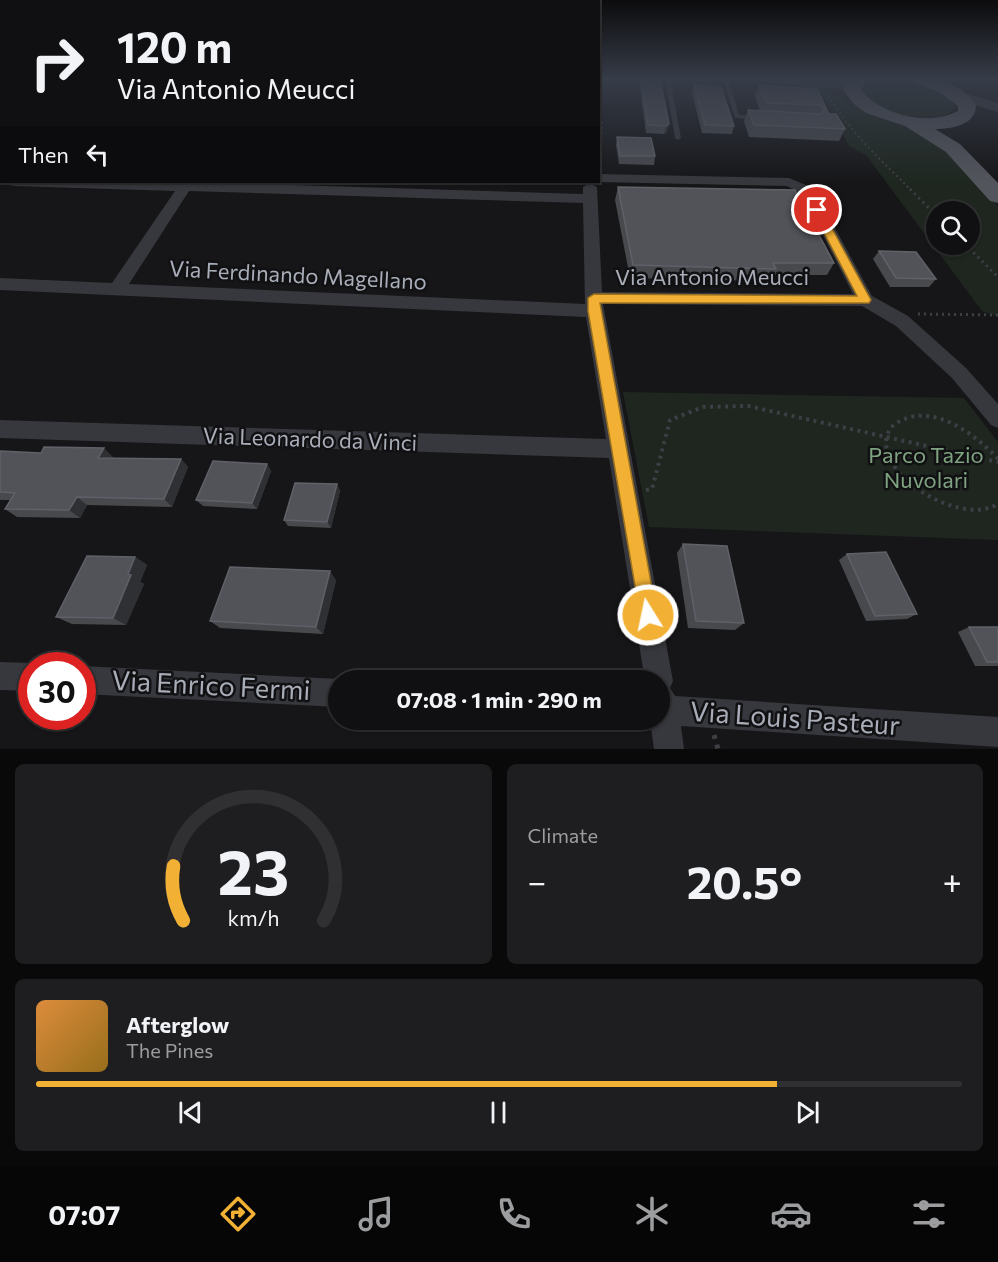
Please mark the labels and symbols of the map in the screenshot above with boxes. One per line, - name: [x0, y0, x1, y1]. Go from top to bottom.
- pin: [791, 184, 842, 235]
- street label: Via Ferdinando Magellano: [169, 254, 427, 295]
- street label: Via Antonio Meucci: [615, 263, 809, 290]
- street label: Via Leonardo da Vinci: [202, 421, 418, 456]
- park label: Parco Tazio Nuvolari: [868, 441, 984, 493]
- position arrow: [616, 583, 680, 647]
- speed limit sign: 30: [18, 652, 96, 730]
- street label: Via Enrico Fermi: [111, 663, 311, 706]
- street label: Via Louis Pasteur: [689, 694, 901, 741]

